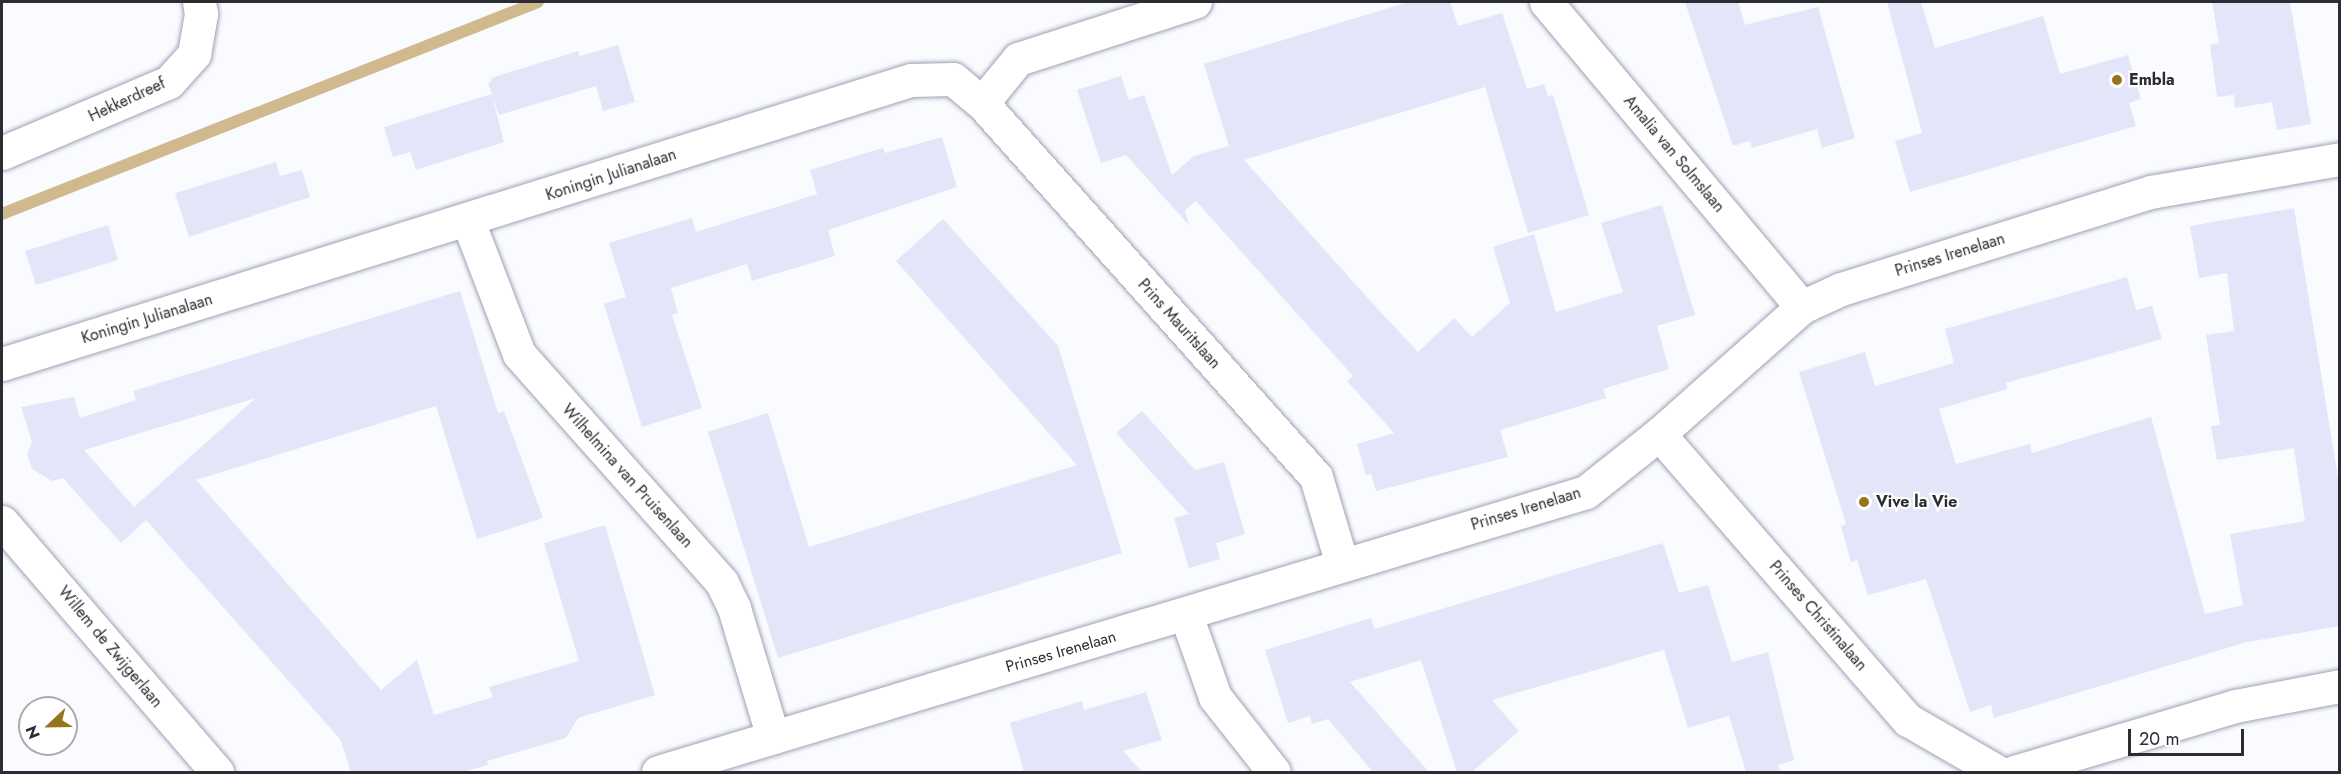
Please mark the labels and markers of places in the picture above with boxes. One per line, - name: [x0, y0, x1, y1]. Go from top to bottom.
- place label: Embla: [2129, 70, 2175, 90]
- marker: Embla: [2110, 73, 2124, 87]
- place label: Vive la Vie: [1876, 492, 1957, 512]
- marker: Vive la Vie: [1857, 495, 1871, 509]

